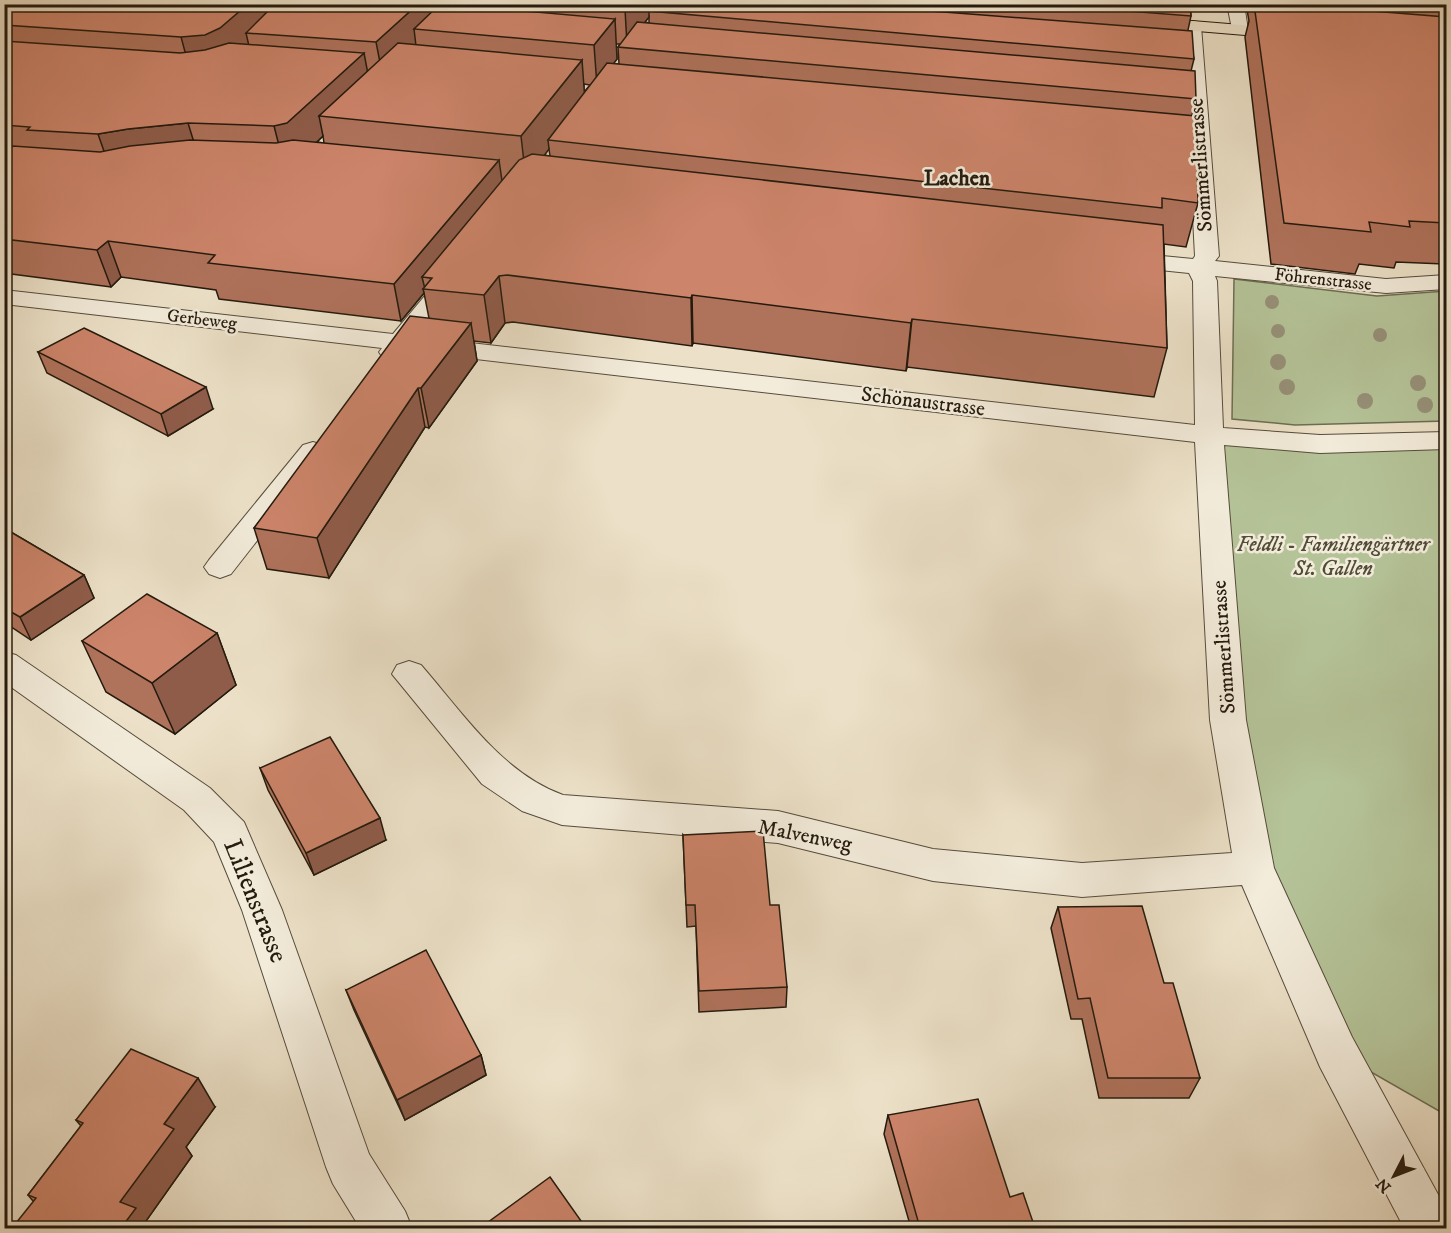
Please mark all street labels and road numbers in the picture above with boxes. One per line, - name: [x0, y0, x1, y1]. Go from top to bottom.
- street label: Sömmerlistrasse: [1183, 97, 1219, 233]
- street label: Föhrenstrasse: [1273, 264, 1373, 296]
- street label: Gerbeweg: [166, 305, 238, 335]
- street label: Schönaustrasse: [860, 382, 987, 423]
- street label: Sömmerlistrasse: [1206, 579, 1242, 715]
- street label: Malvenweg: [756, 814, 855, 858]
- street label: Lilienstrasse: [215, 834, 295, 968]

